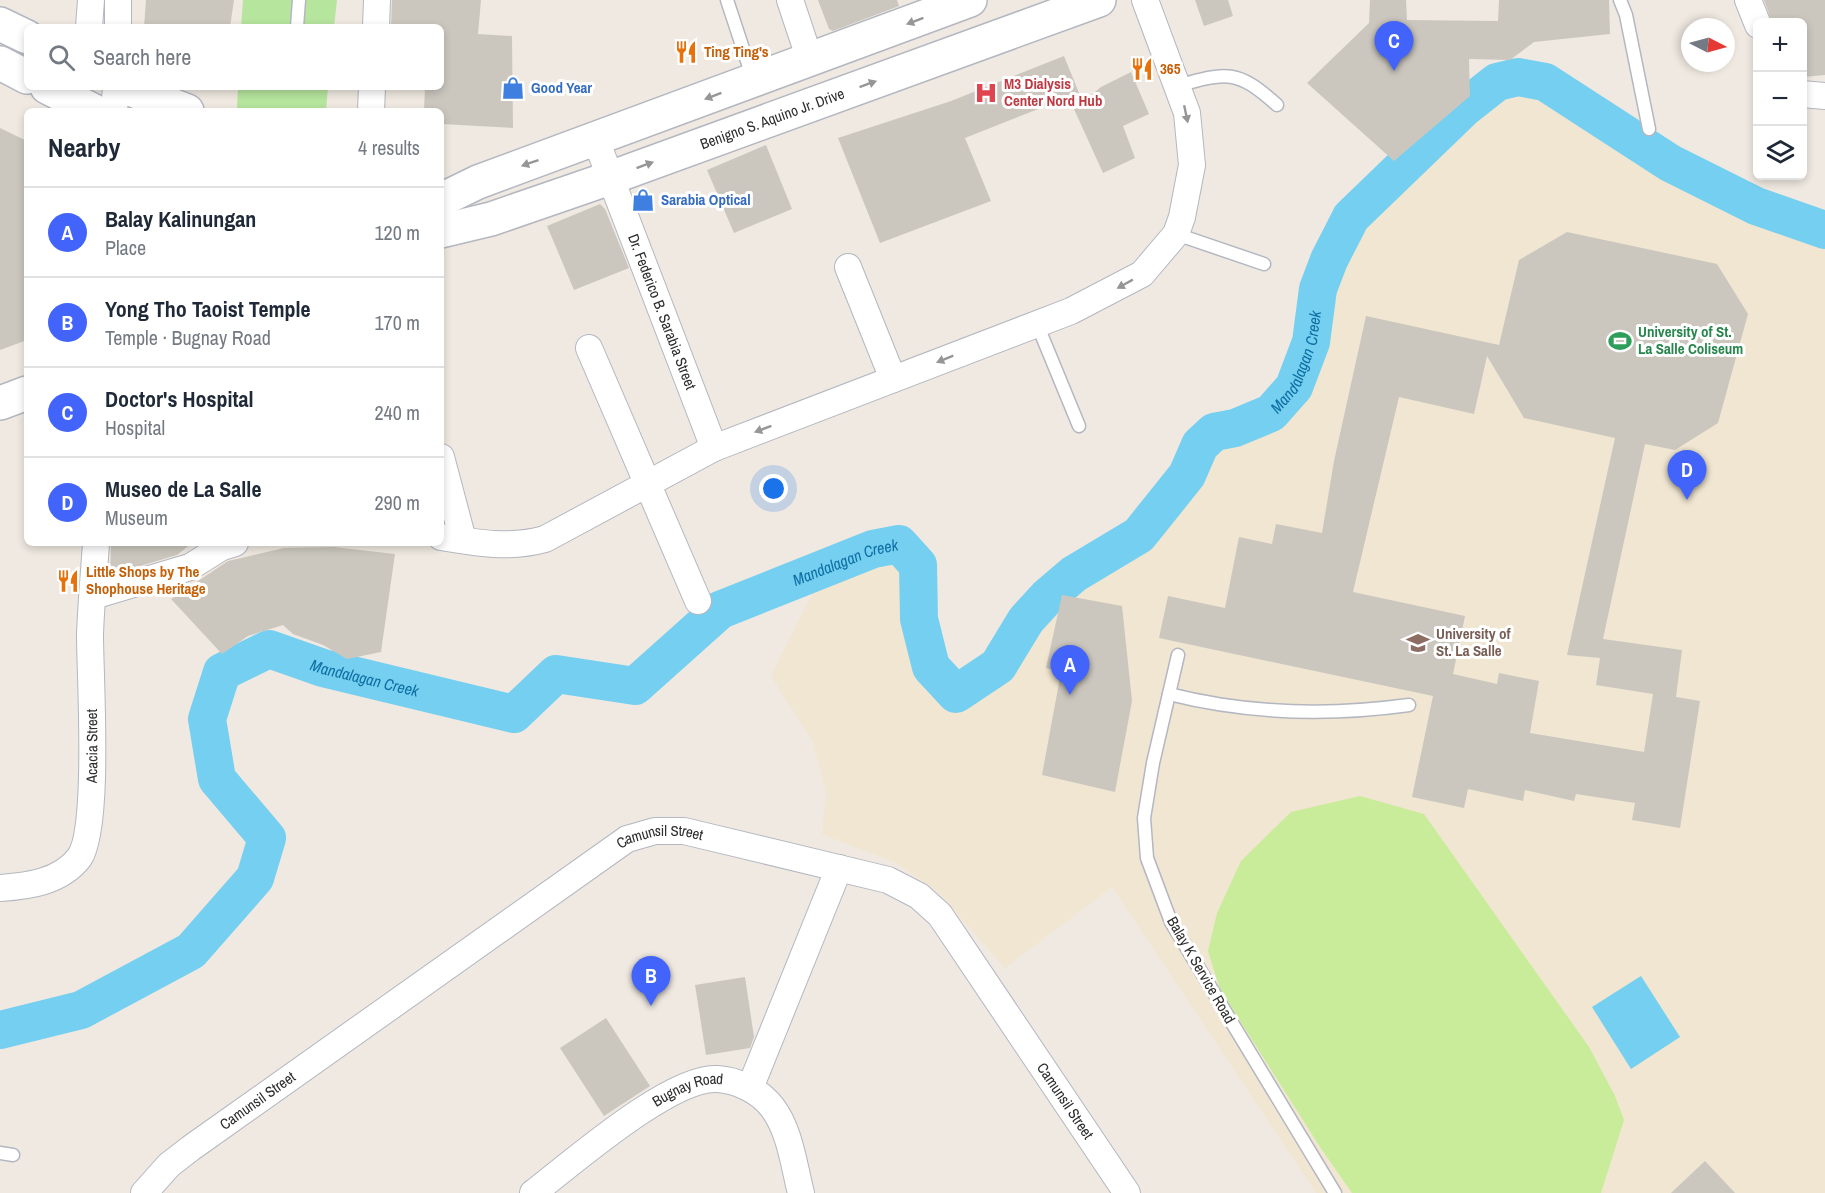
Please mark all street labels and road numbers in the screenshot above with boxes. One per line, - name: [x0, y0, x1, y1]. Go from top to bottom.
- street label: Benigno S. Aquino Jr. Drive: [697, 83, 847, 154]
- street label: Dr. Federico B. Sarabia Street: [623, 231, 702, 393]
- street label: Acacia Street: [81, 708, 102, 784]
- street label: Camunsil Street: [612, 820, 706, 853]
- street label: Balay K Service Road: [1162, 912, 1241, 1027]
- street label: Camunsil Street: [1032, 1058, 1099, 1144]
- street label: Camunsil Street: [215, 1066, 300, 1134]
- street label: Bugnay Road: [648, 1068, 724, 1111]

